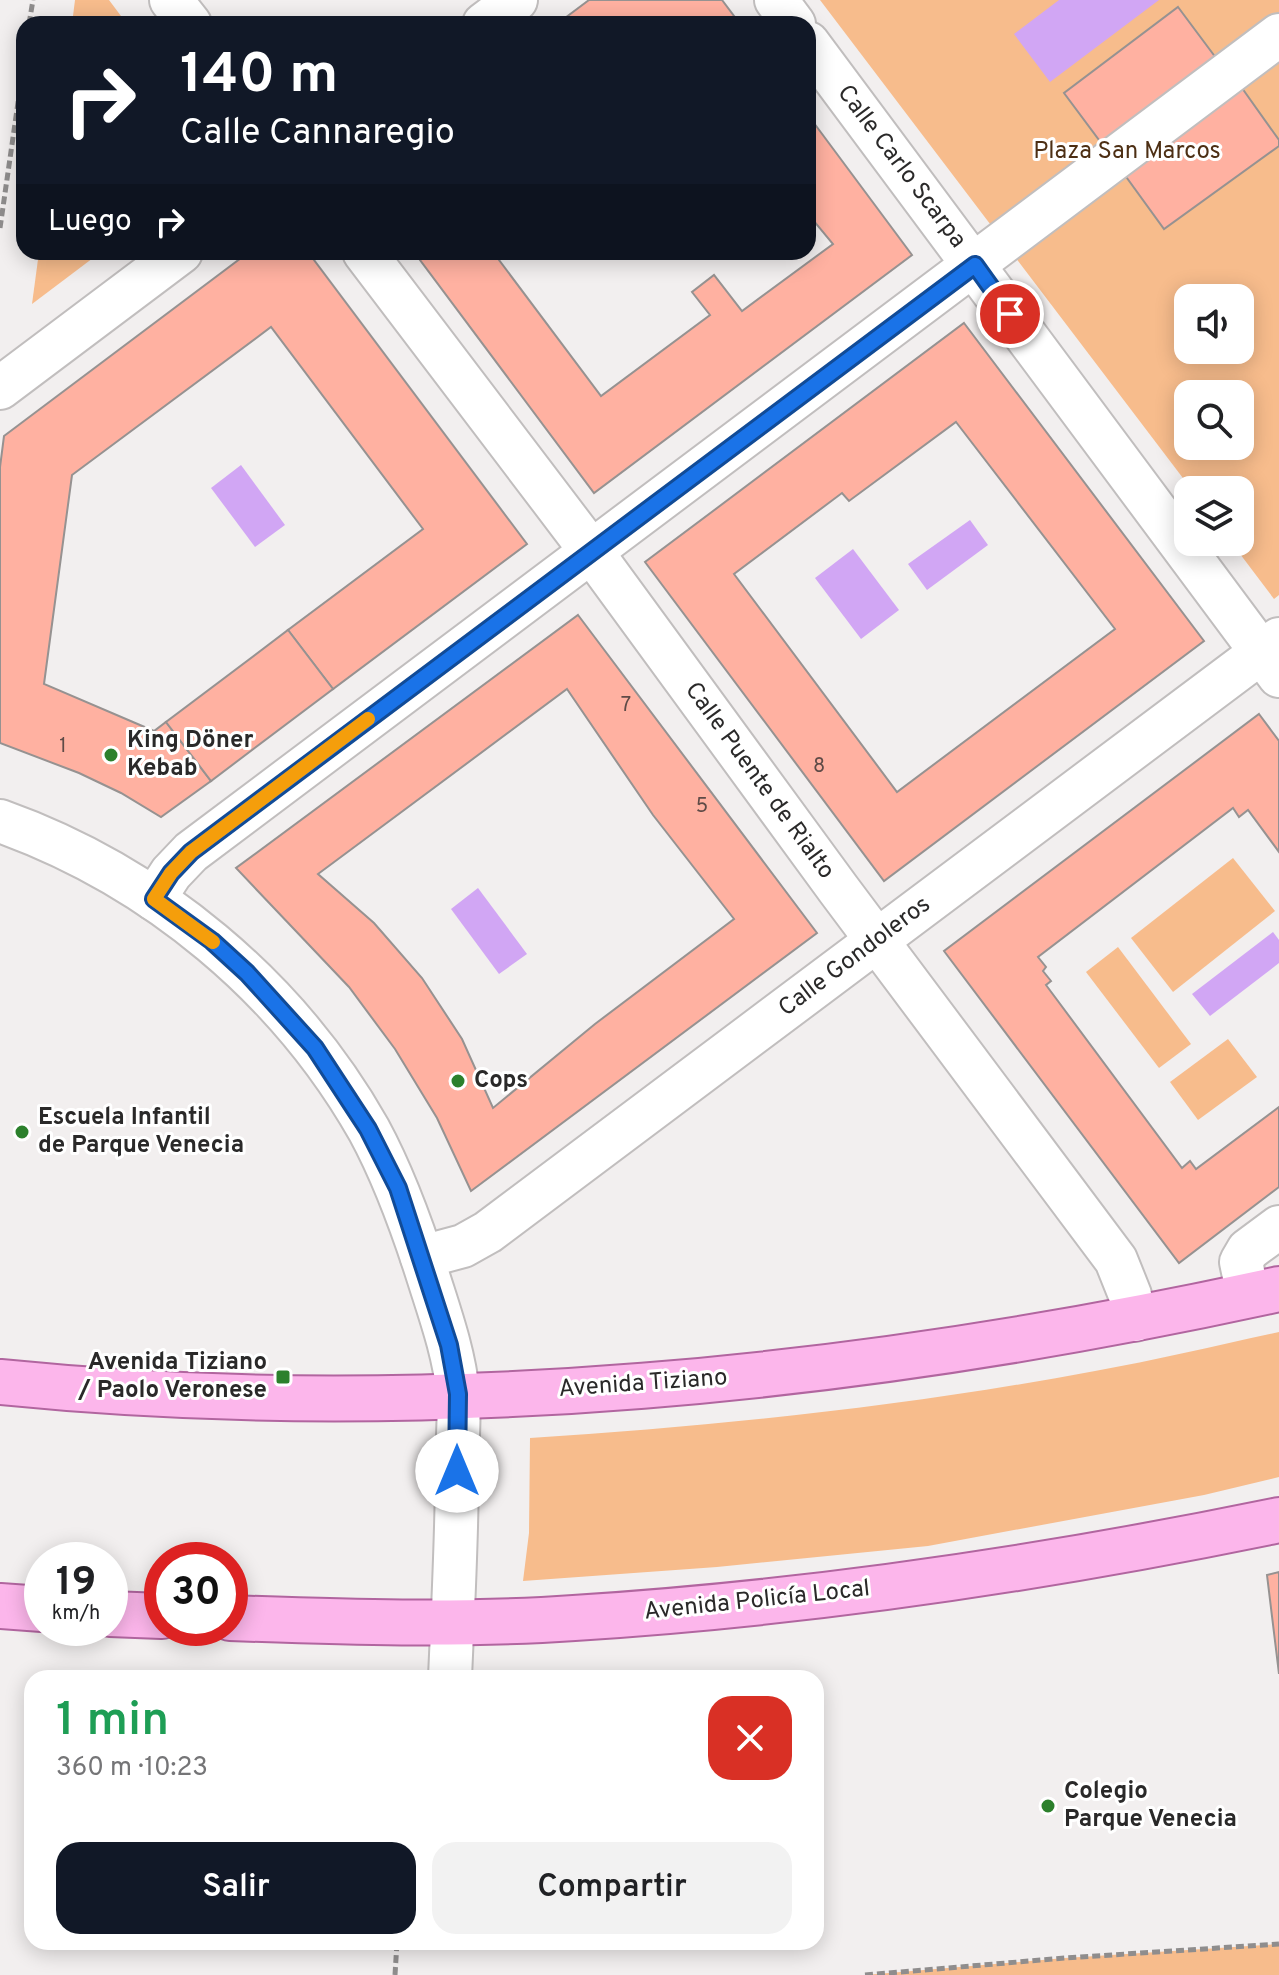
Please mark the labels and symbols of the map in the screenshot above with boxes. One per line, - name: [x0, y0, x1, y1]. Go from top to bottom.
- street label: Calle Carlo Scarpa: [830, 79, 972, 255]
- park label: Plaza San Marcos: [1033, 137, 1221, 167]
- pin: [976, 280, 1044, 348]
- street label: Calle Puente de Rialto: [677, 677, 841, 885]
- house number: 7: [621, 693, 631, 719]
- place label: King Döner Kebab: [127, 726, 253, 784]
- house number: 1: [59, 734, 67, 760]
- marker: King Döner Kebab: [102, 746, 120, 764]
- house number: 8: [813, 754, 825, 780]
- house number: 5: [696, 794, 708, 820]
- street label: Calle Gondoleros: [773, 890, 937, 1024]
- place label: Cops: [474, 1066, 528, 1096]
- marker: Cops: [449, 1072, 467, 1090]
- place label: Escuela Infantil de Parque Venecia: [38, 1103, 244, 1161]
- marker: Escuela Infantil de Parque Venecia: [13, 1123, 31, 1141]
- place label: Avenida Tiziano / Paolo Veronese: [77, 1348, 267, 1406]
- street label: Avenida Tiziano: [557, 1363, 729, 1405]
- marker: Avenida Tiziano / Paolo Veronese: [274, 1368, 292, 1386]
- position arrow: [415, 1429, 499, 1513]
- speed limit sign: 30: [144, 1542, 248, 1646]
- street label: Avenida Policía Local: [643, 1574, 871, 1628]
- place label: Colegio Parque Venecia: [1064, 1777, 1237, 1835]
- marker: Colegio Parque Venecia: [1039, 1797, 1057, 1815]

